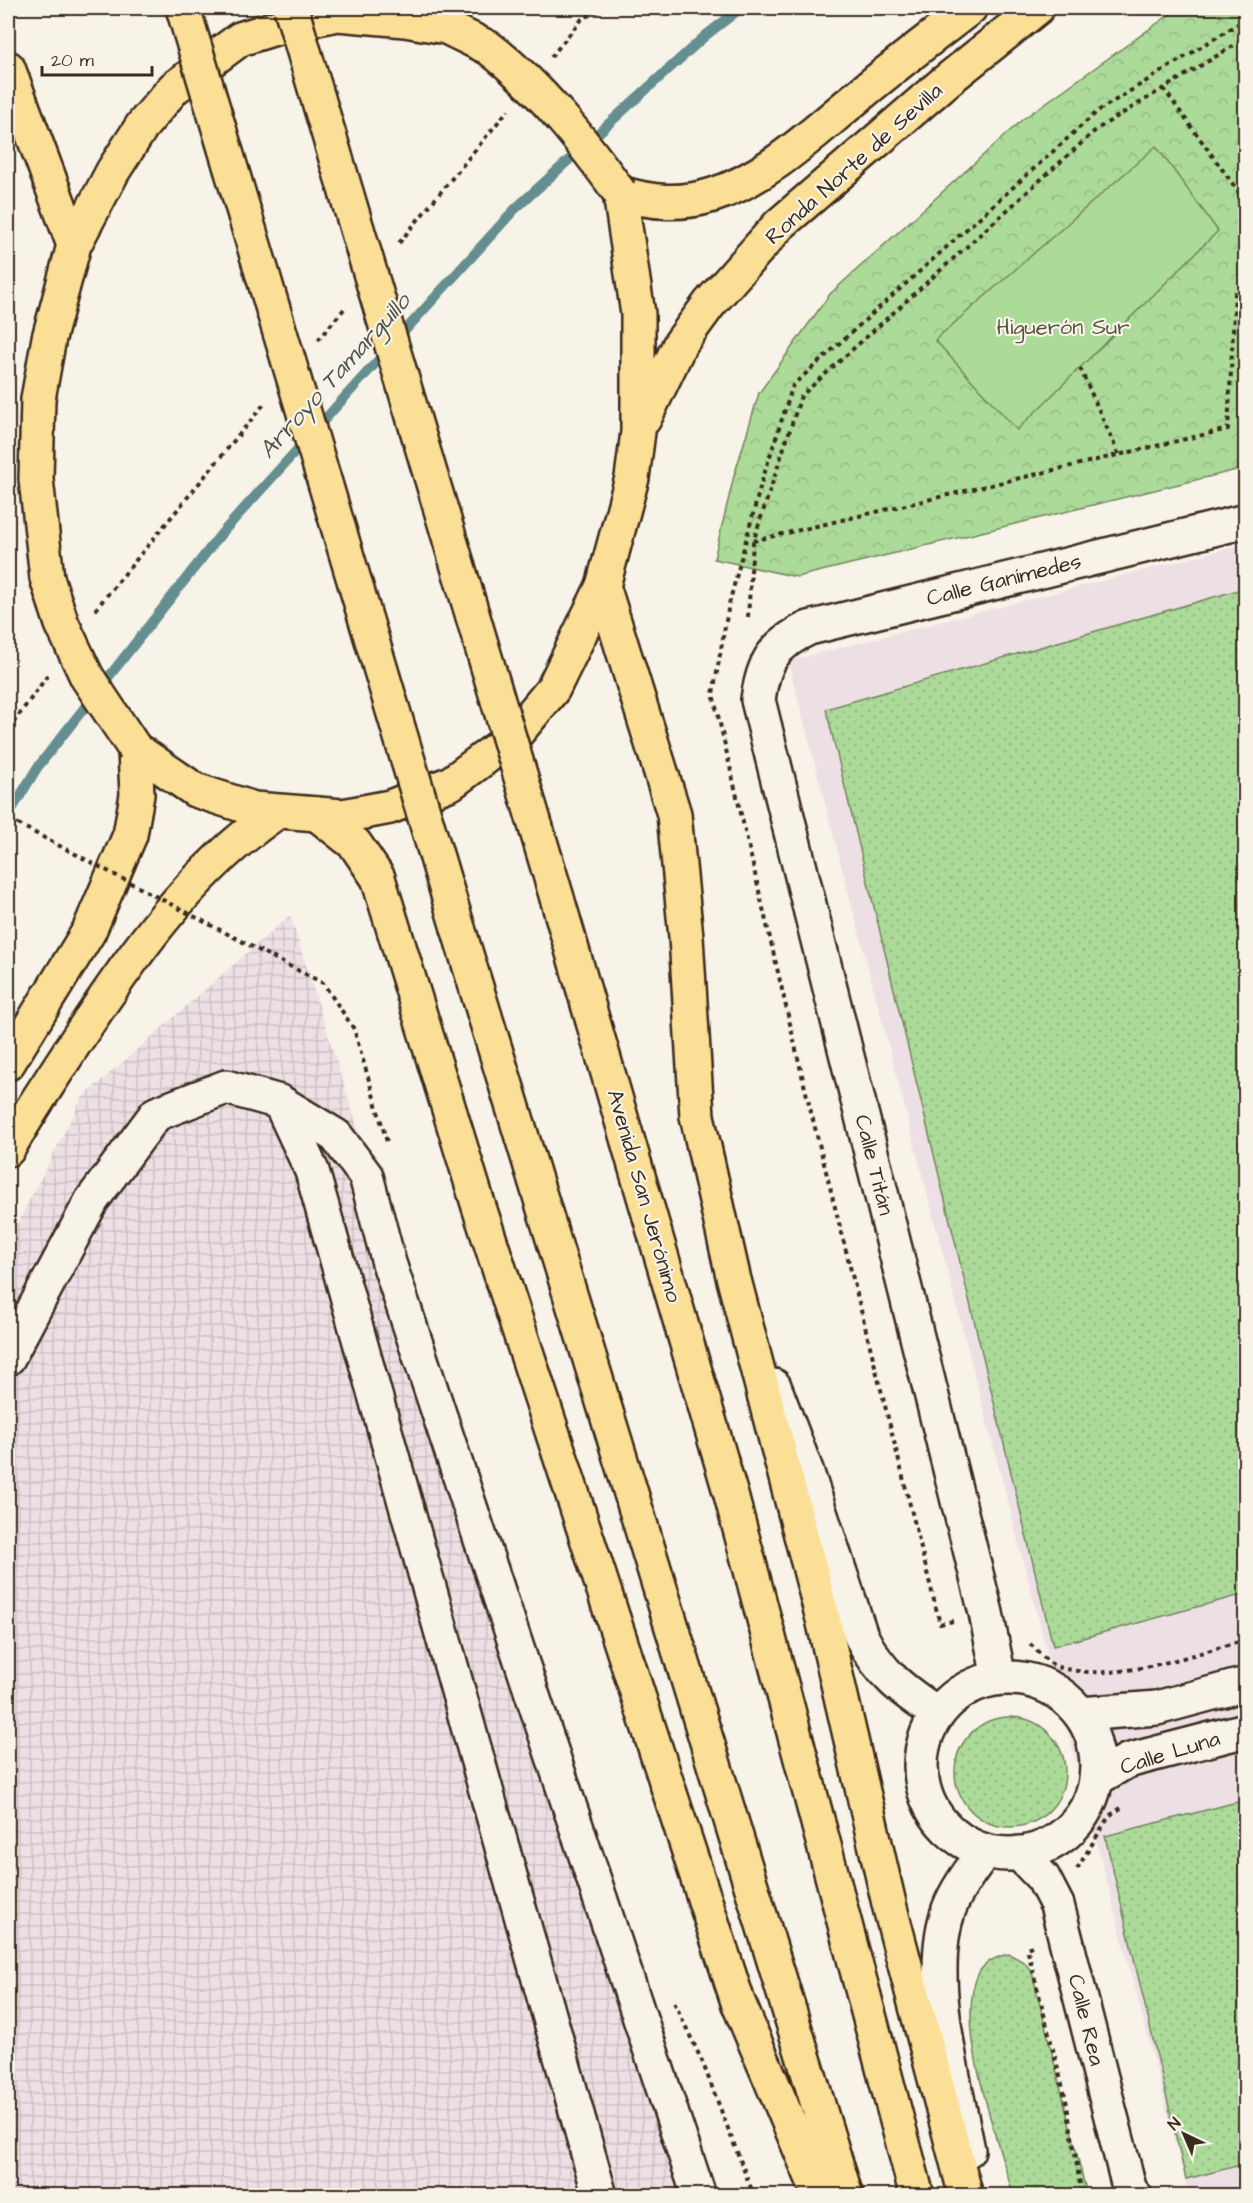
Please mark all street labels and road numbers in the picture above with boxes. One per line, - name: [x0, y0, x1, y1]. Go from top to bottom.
- street label: Ronda Norte de Sevilla: [758, 76, 950, 252]
- street label: Calle Ganímedes: [923, 546, 1085, 614]
- street label: Avenida San Jerónimo: [599, 1086, 689, 1307]
- street label: Calle Titán: [847, 1112, 901, 1218]
- street label: Calle Luna: [1116, 1723, 1224, 1783]
- street label: Calle Rea: [1060, 1971, 1112, 2069]

